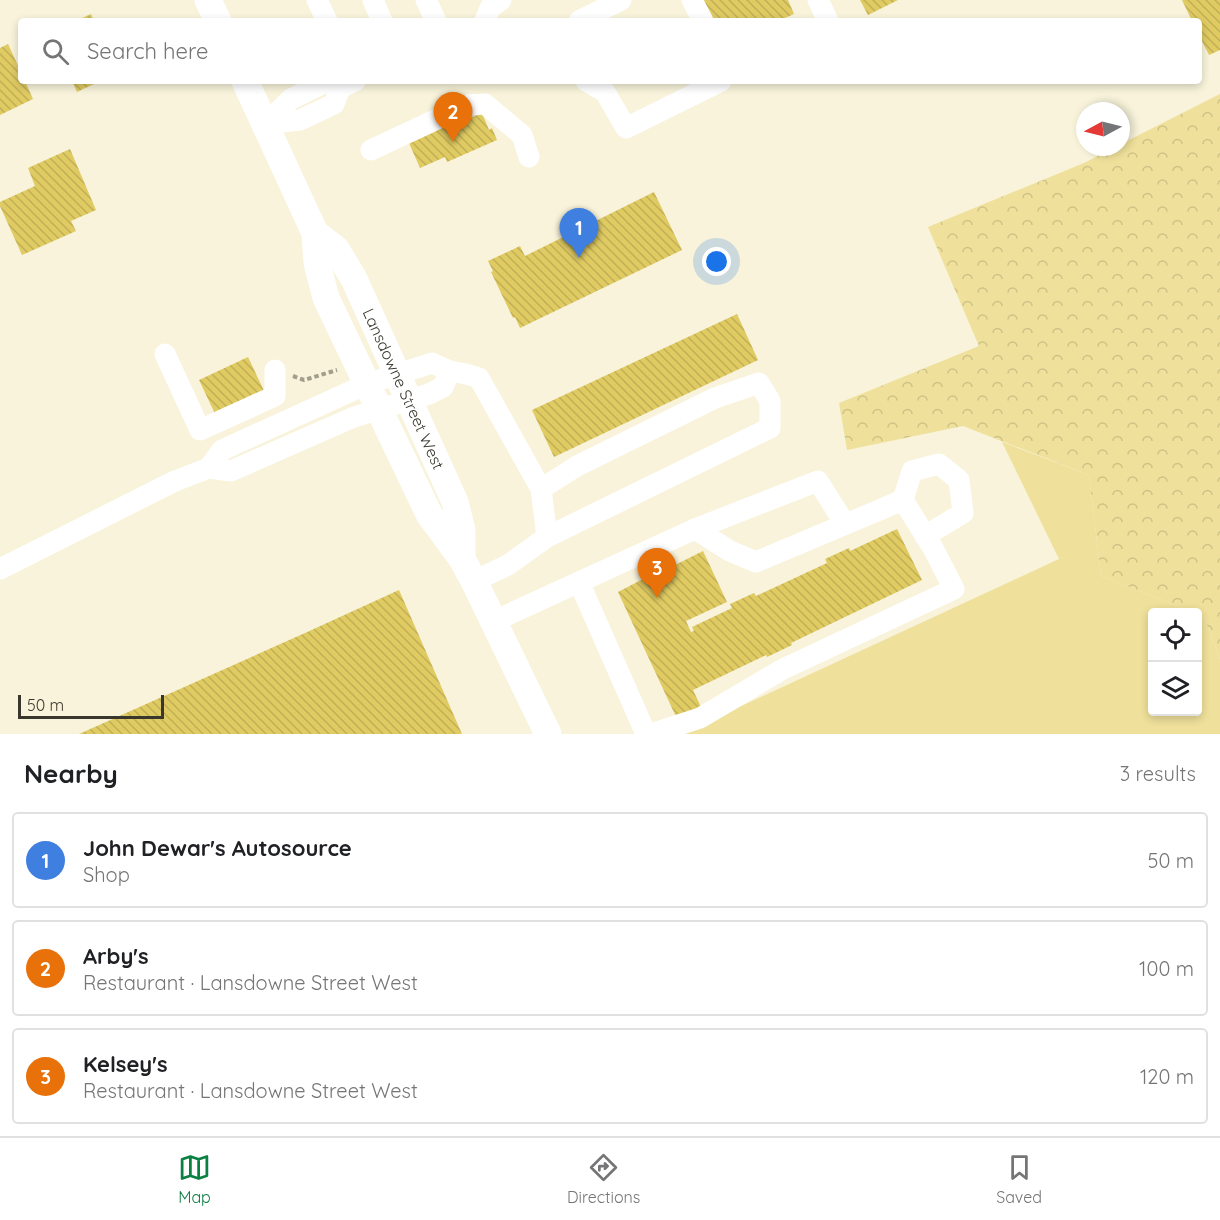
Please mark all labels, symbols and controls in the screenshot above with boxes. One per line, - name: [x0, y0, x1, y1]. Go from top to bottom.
- search box: [18, 18, 1202, 84]
- icon: search: [39, 35, 72, 68]
- text: Search here: [87, 37, 208, 65]
- pin: 2: [434, 92, 472, 142]
- north arrow: [1076, 102, 1130, 156]
- pin: 1: [560, 208, 598, 258]
- your location: [702, 247, 731, 276]
- street label: Lansdowne Street West: [359, 305, 449, 472]
- pin: 3: [638, 548, 676, 598]
- map controls: [1148, 608, 1202, 716]
- button: locate: [1148, 608, 1202, 662]
- button: layers: [1148, 662, 1202, 716]
- scale bar: [18, 692, 164, 720]
- text: 50 m: [27, 695, 64, 715]
- text: Nearby: [24, 757, 118, 790]
- text: 3 results: [1120, 761, 1196, 786]
- text: John Dewar's Autosource: [83, 834, 352, 862]
- text: 1: [42, 848, 49, 873]
- text: 50 m: [1148, 848, 1194, 873]
- text: Shop: [83, 862, 130, 887]
- text: Arby's: [83, 942, 149, 970]
- text: 2: [40, 956, 51, 981]
- text: 100 m: [1139, 956, 1194, 981]
- text: Restaurant · Lansdowne Street West: [83, 970, 418, 995]
- text: Kelsey's: [83, 1050, 168, 1078]
- text: 3: [40, 1064, 51, 1089]
- text: 120 m: [1140, 1064, 1194, 1089]
- text: Restaurant · Lansdowne Street West: [83, 1078, 418, 1103]
- tab: Map: [178, 1151, 211, 1207]
- tab: Directions: [567, 1151, 640, 1207]
- tab: Saved: [996, 1151, 1042, 1207]

